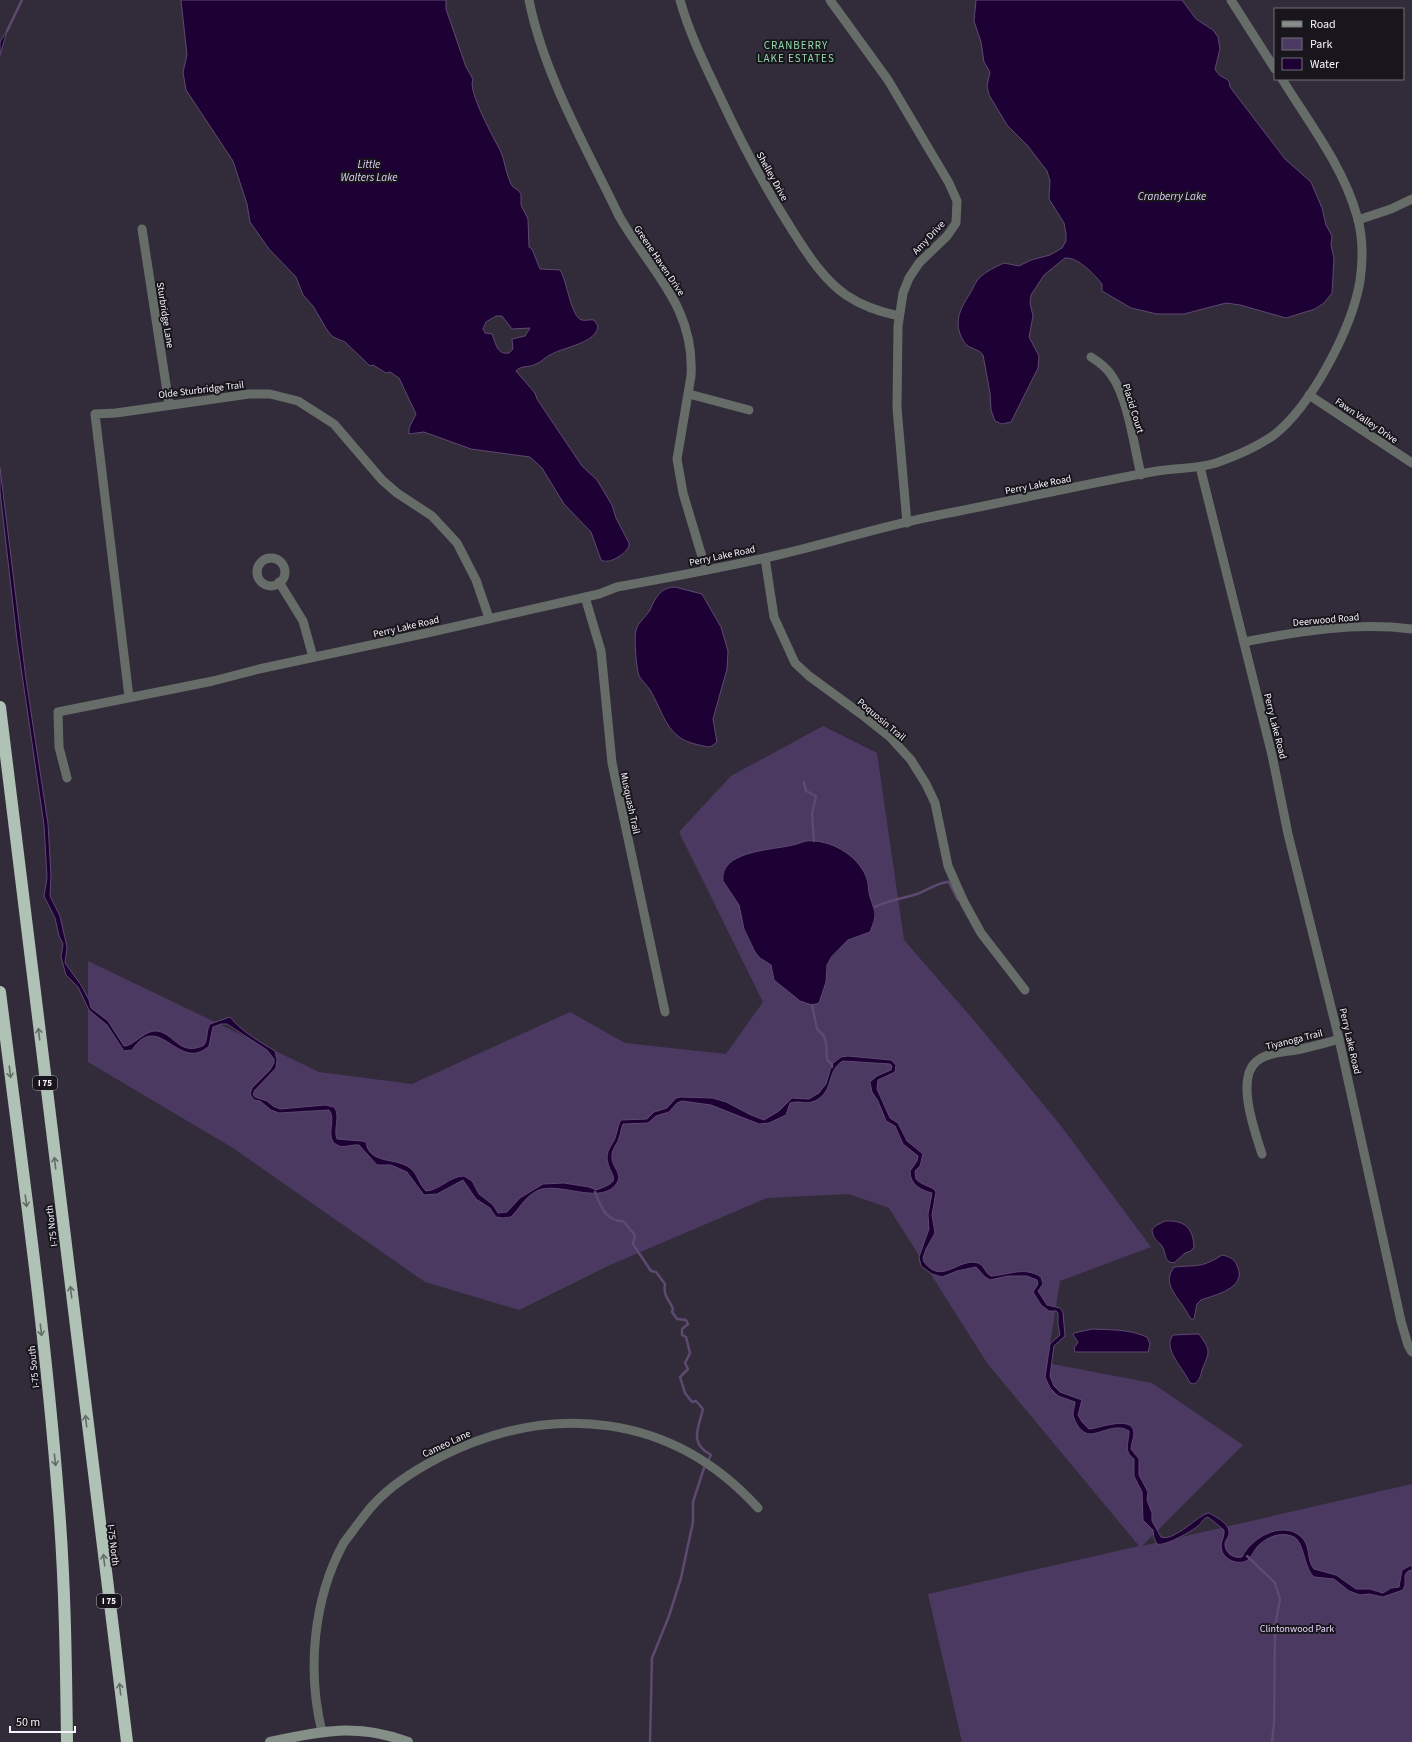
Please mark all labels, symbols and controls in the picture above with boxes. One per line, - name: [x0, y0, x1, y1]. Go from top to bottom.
- legend: [1274, 8, 1404, 80]
- text: Road: [1310, 16, 1336, 33]
- text: Park: [1310, 36, 1332, 53]
- district label: CRANBERRY LAKE ESTATES: [757, 38, 835, 66]
- text: Water: [1310, 56, 1340, 73]
- street label: Shelley Drive: [753, 149, 791, 204]
- water label: Little Walters Lake: [340, 157, 398, 185]
- water label: Cranberry Lake: [1138, 189, 1206, 204]
- street label: Amy Drive: [909, 218, 948, 258]
- street label: Greene Haven Drive: [630, 223, 688, 299]
- street label: Sturbridge Lane: [153, 281, 177, 349]
- street label: Olde Sturbridge Trail: [158, 378, 245, 402]
- street label: Placid Court: [1119, 382, 1147, 435]
- street label: Fawn Valley Drive: [1332, 395, 1401, 447]
- street label: Perry Lake Road: [1004, 472, 1073, 498]
- street label: Perry Lake Road: [688, 542, 757, 570]
- street label: Deerwood Road: [1292, 610, 1360, 630]
- street label: Perry Lake Road: [372, 613, 441, 641]
- street label: Perry Lake Road: [1260, 692, 1290, 761]
- street label: Poquosin Trail: [854, 695, 909, 745]
- street label: Musquash Trail: [617, 771, 643, 836]
- street label: Perry Lake Road: [1336, 1007, 1364, 1076]
- street label: Tiyanoga Trail: [1264, 1026, 1325, 1054]
- one-way arrow: [35, 1028, 43, 1041]
- one-way arrow: [6, 1065, 14, 1078]
- road number: I 75: [33, 1076, 57, 1090]
- one-way arrow: [51, 1157, 59, 1170]
- one-way arrow: [22, 1194, 29, 1207]
- street label: I-75 North: [42, 1204, 61, 1248]
- one-way arrow: [67, 1286, 75, 1299]
- one-way arrow: [37, 1323, 45, 1336]
- street label: I-75 South: [25, 1345, 43, 1389]
- one-way arrow: [83, 1415, 90, 1428]
- street label: Cameo Lane: [420, 1427, 473, 1461]
- one-way arrow: [51, 1453, 58, 1466]
- street label: I-75 North: [104, 1523, 123, 1567]
- one-way arrow: [100, 1554, 108, 1567]
- road number: I 75: [97, 1594, 121, 1608]
- park label: Clintonwood Park: [1260, 1622, 1334, 1636]
- one-way arrow: [116, 1683, 124, 1696]
- scale bar: [10, 1708, 75, 1734]
- text: 50 m: [16, 1714, 40, 1731]

